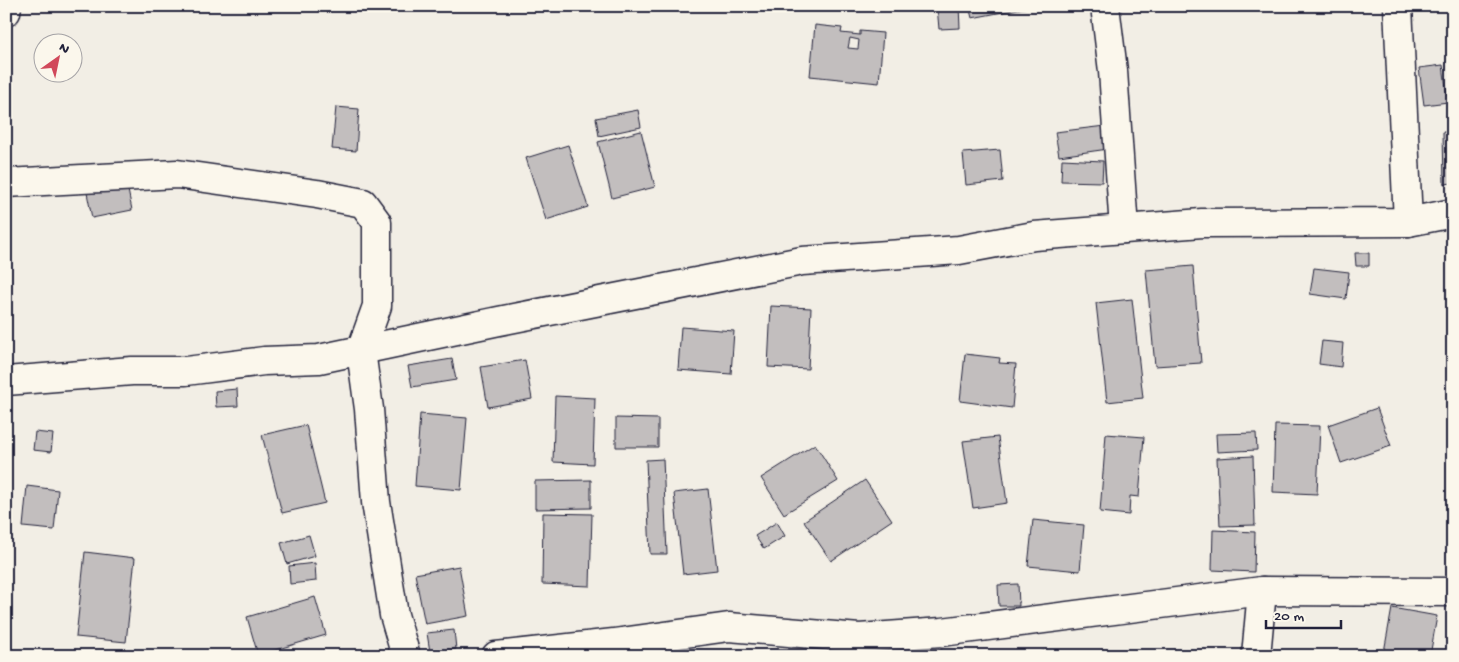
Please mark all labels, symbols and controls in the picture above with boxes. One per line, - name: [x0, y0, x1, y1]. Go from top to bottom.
- north arrow: [32, 32, 82, 82]
- text: N: [55, 40, 72, 59]
- scale bar: [1266, 597, 1342, 629]
- text: 20 m: [1274, 608, 1304, 626]

